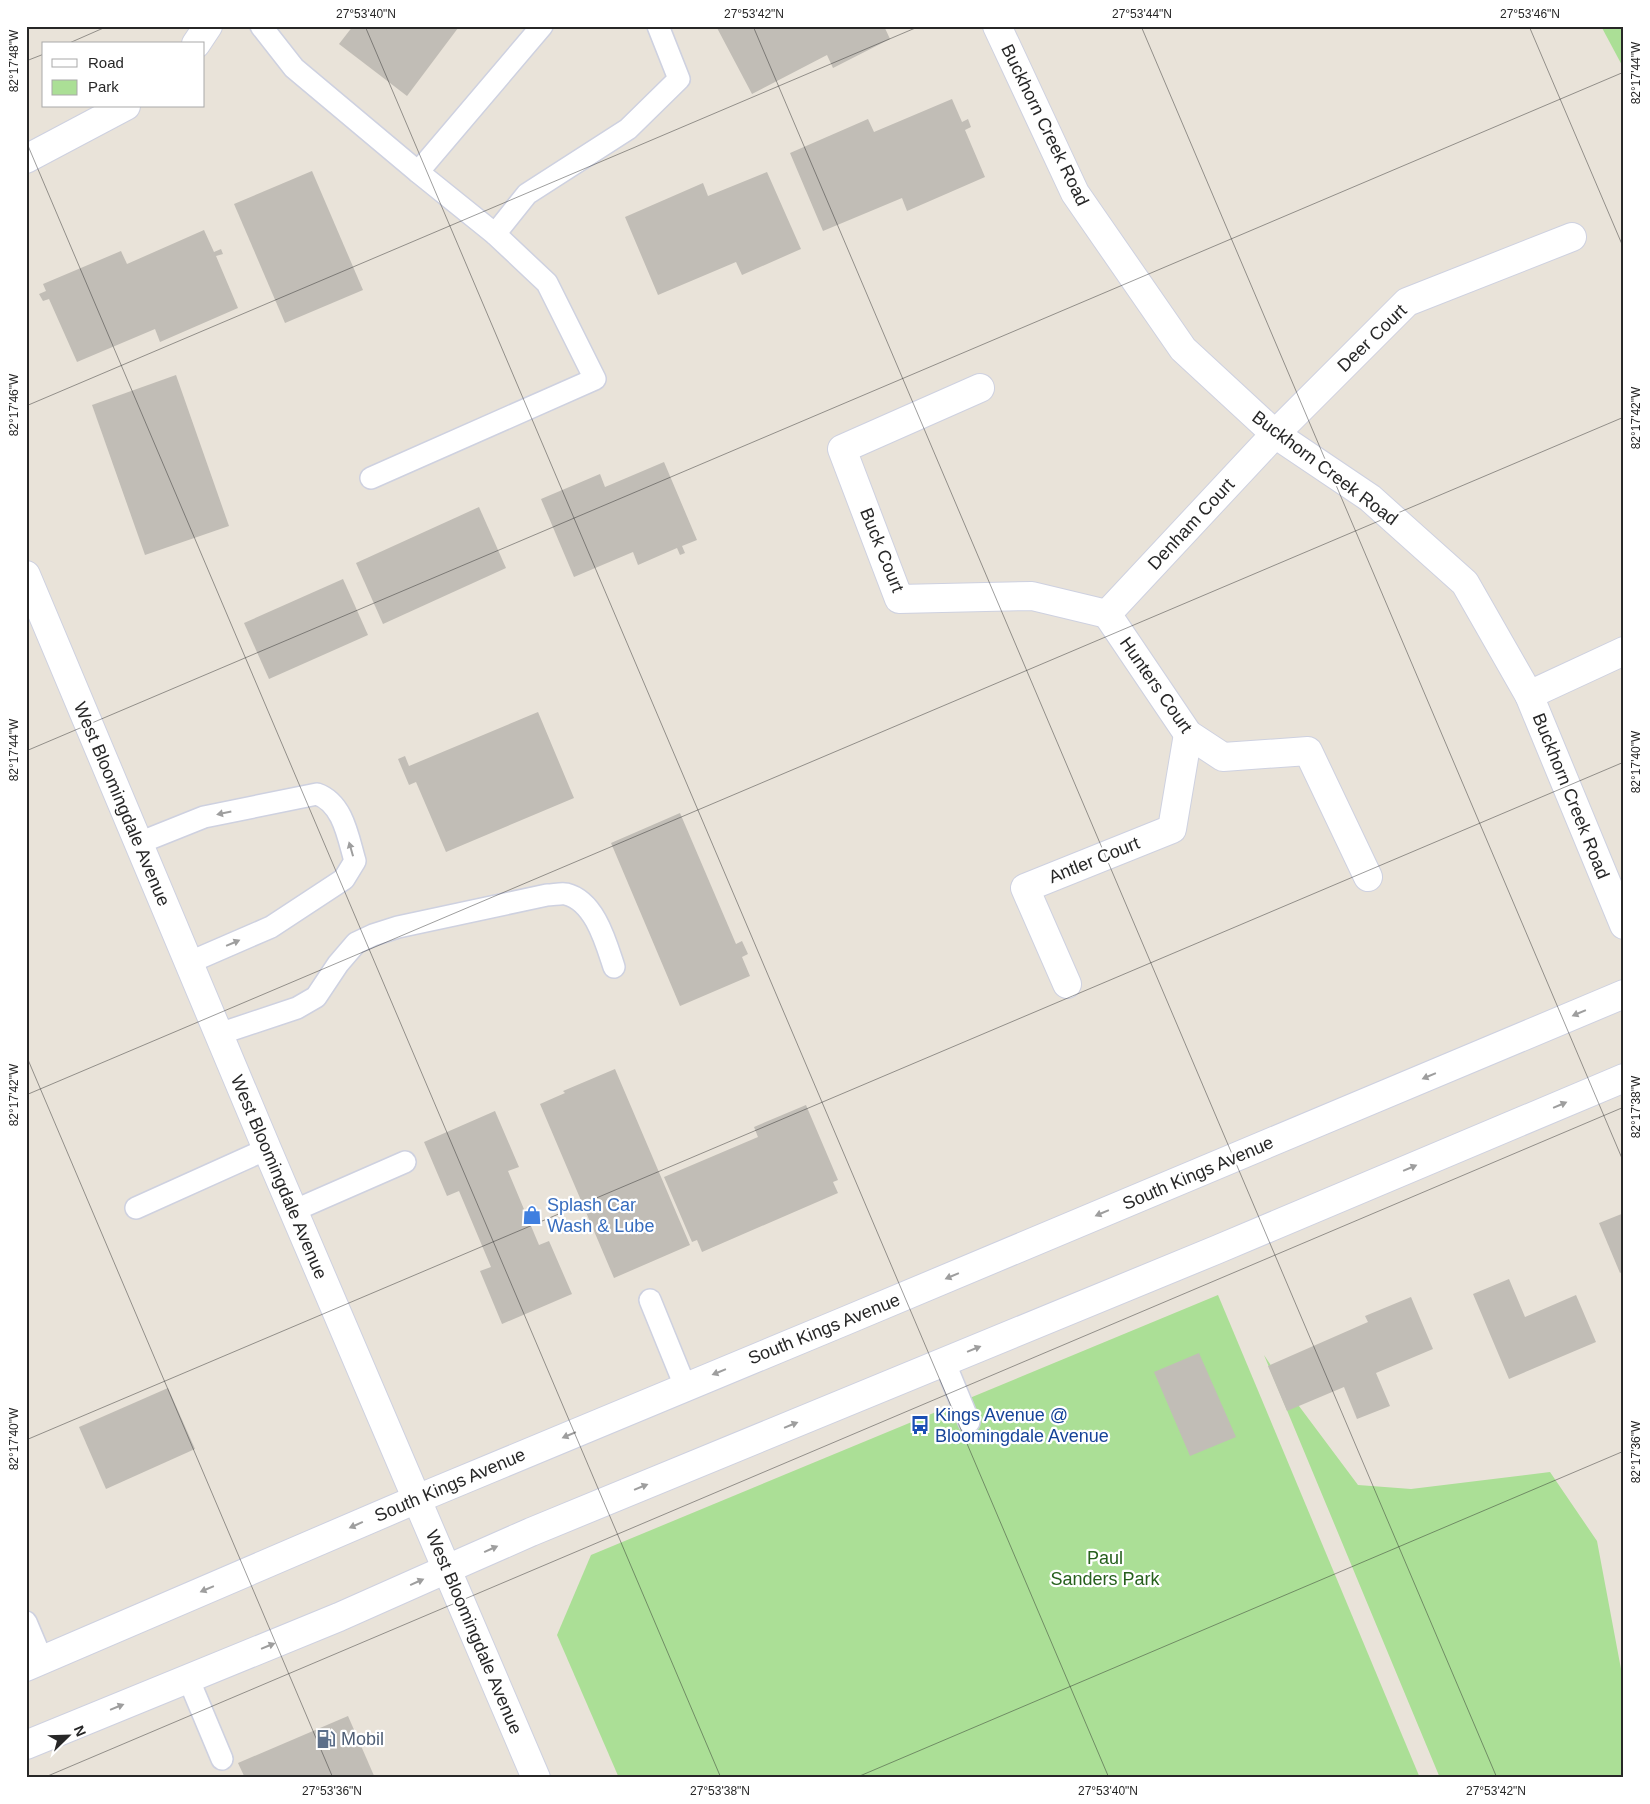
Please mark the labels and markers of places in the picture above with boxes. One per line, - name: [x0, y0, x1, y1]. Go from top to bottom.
- place label: Splash Car Wash & Lube: [547, 1195, 654, 1236]
- shop icon: Splash Car Wash & Lube: [521, 1204, 543, 1226]
- place label: Kings Avenue @ Bloomingdale Avenue: [935, 1405, 1109, 1446]
- bus stop icon: Kings Avenue @ Bloomingdale Avenue: [909, 1414, 931, 1436]
- fuel station icon: Mobil: [315, 1728, 337, 1750]
- place label: Mobil: [341, 1729, 384, 1749]

